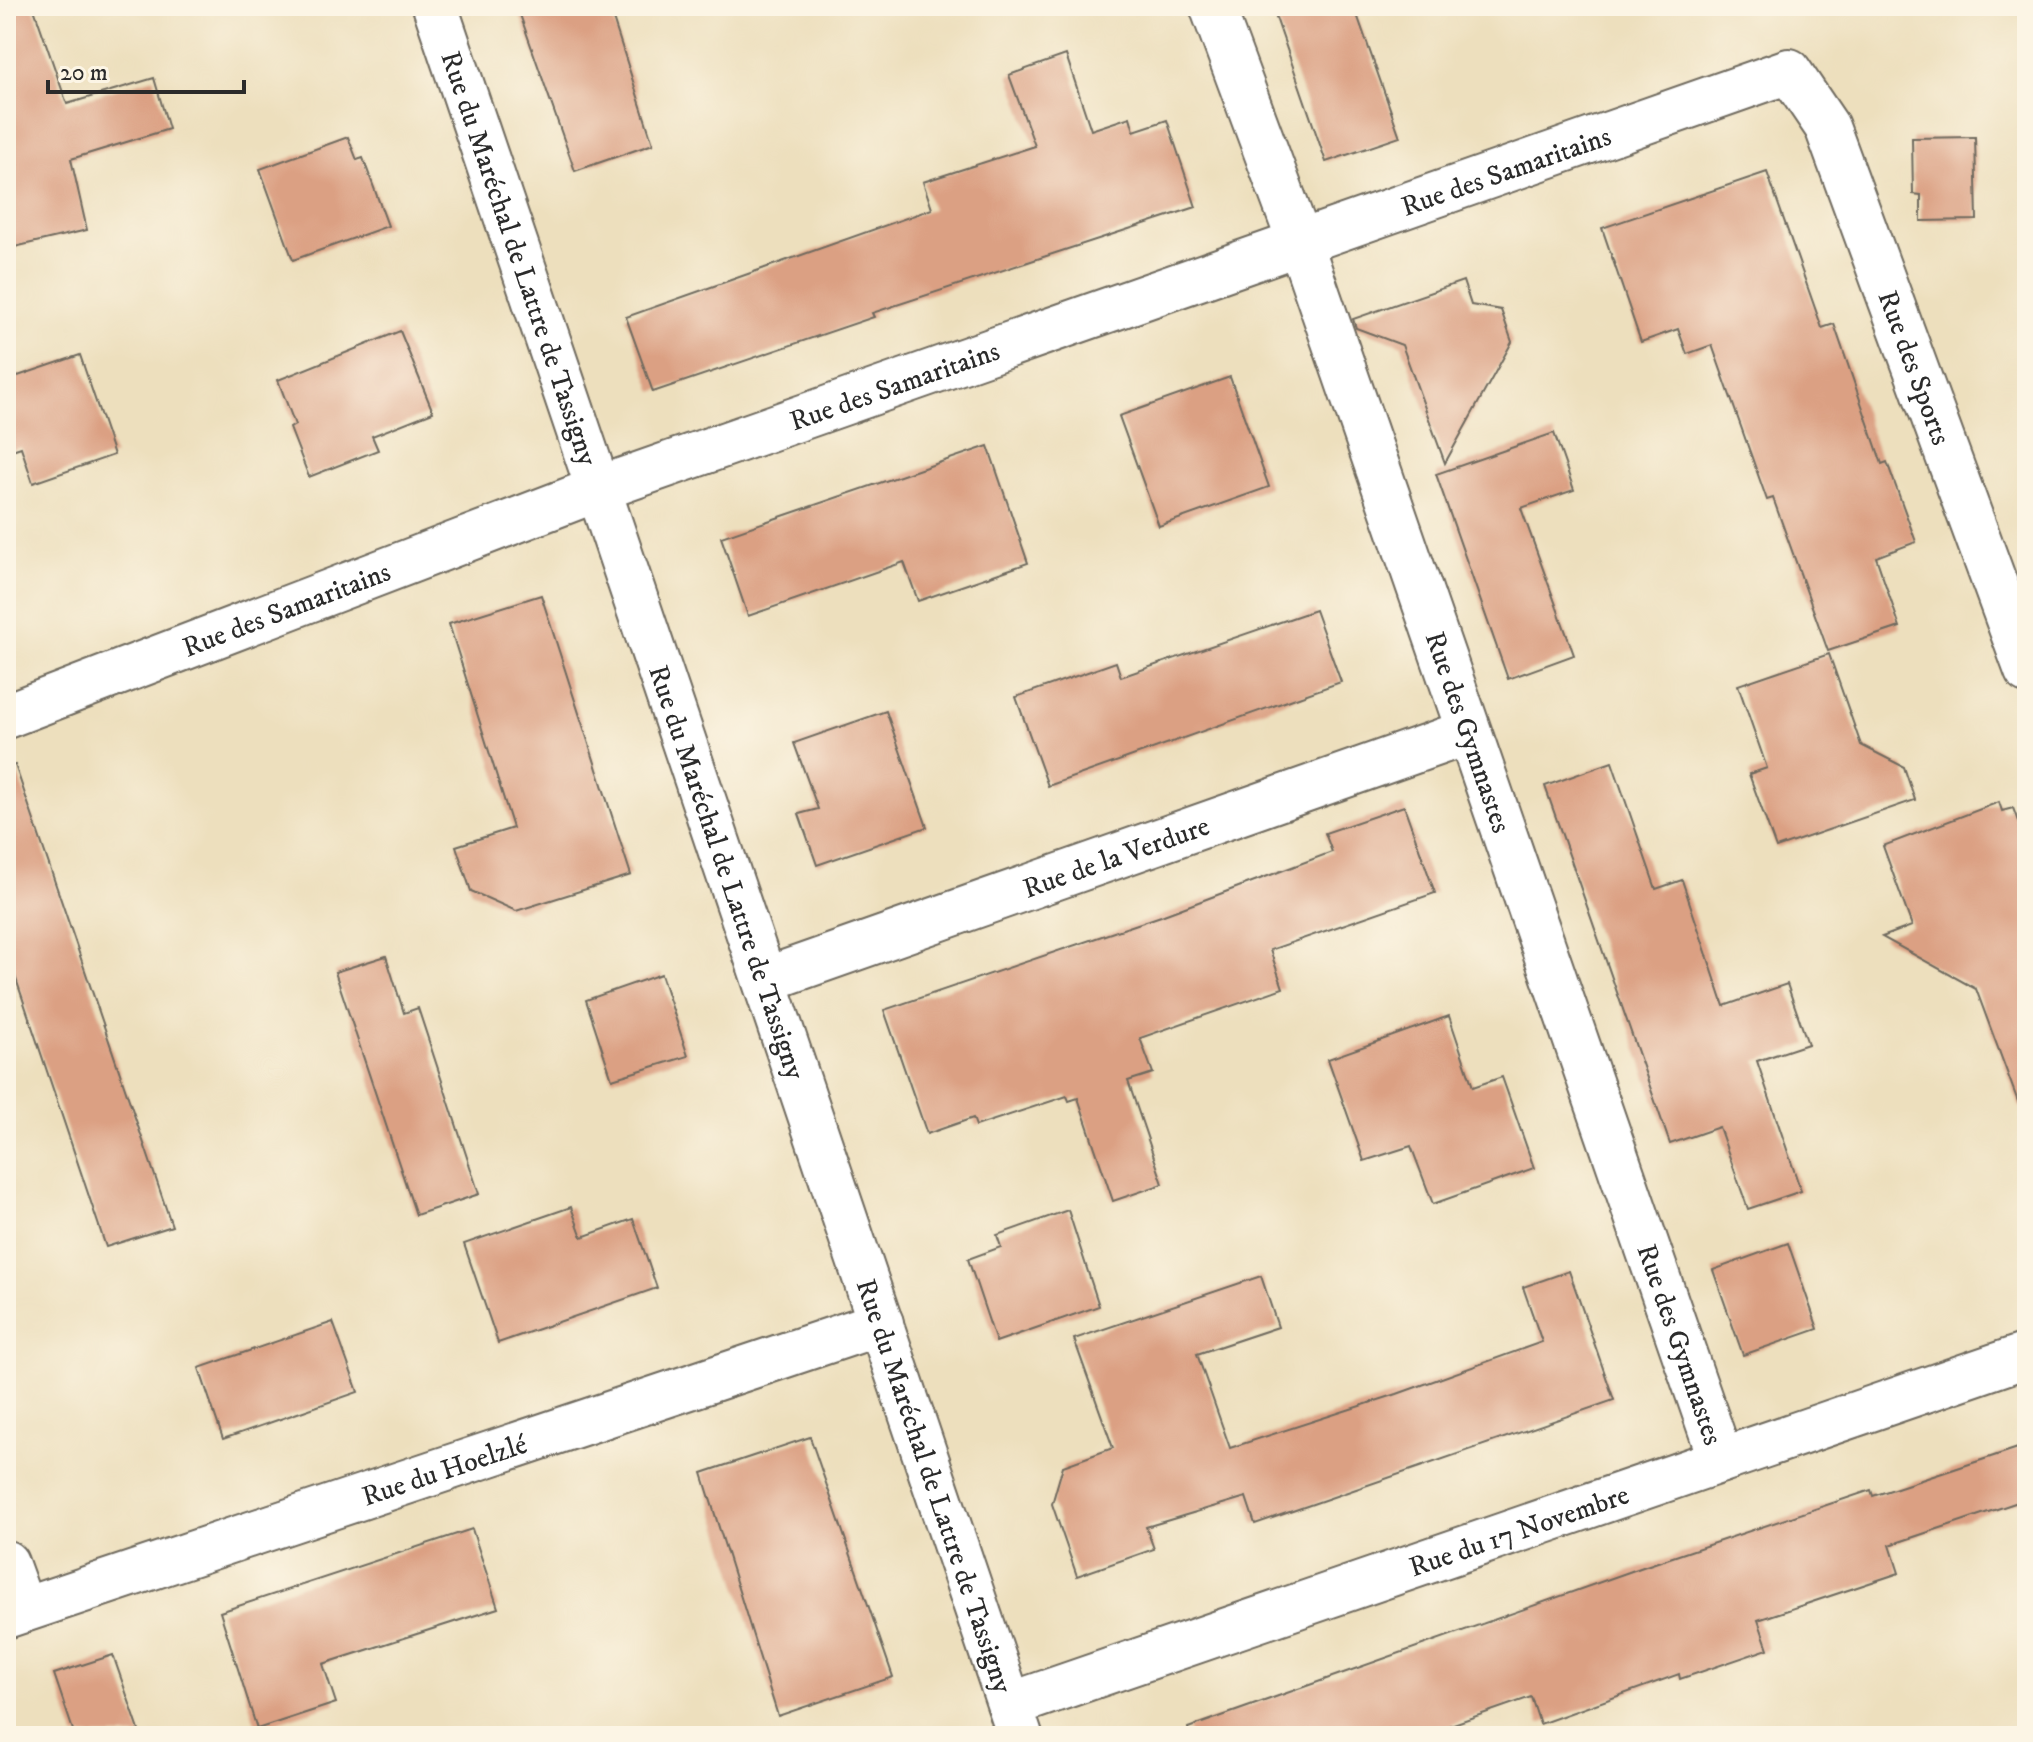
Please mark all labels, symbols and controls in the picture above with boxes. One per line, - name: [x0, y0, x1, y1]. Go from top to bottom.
- scale bar: [48, 44, 244, 94]
- street label: Rue du Maréchal de Lattre de Tassigny: [433, 47, 605, 471]
- text: 20 m: [60, 58, 108, 88]
- street label: Rue des Samaritains: [1397, 119, 1616, 225]
- street label: Rue des Sports: [1870, 286, 1958, 450]
- street label: Rue des Samaritains: [785, 334, 1004, 439]
- street label: Rue des Samaritains: [178, 554, 396, 666]
- street label: Rue des Gymnastes: [1417, 627, 1519, 837]
- street label: Rue du Maréchal de Lattre de Tassigny: [640, 661, 813, 1085]
- street label: Rue de la Verdure: [1018, 809, 1214, 907]
- street label: Rue des Gymnastes: [1629, 1239, 1730, 1450]
- street label: Rue du Maréchal de Lattre de Tassigny: [848, 1274, 1020, 1699]
- street label: Rue du Hoelzlé: [357, 1427, 532, 1515]
- street label: Rue du 17 Novembre: [1405, 1477, 1634, 1585]

